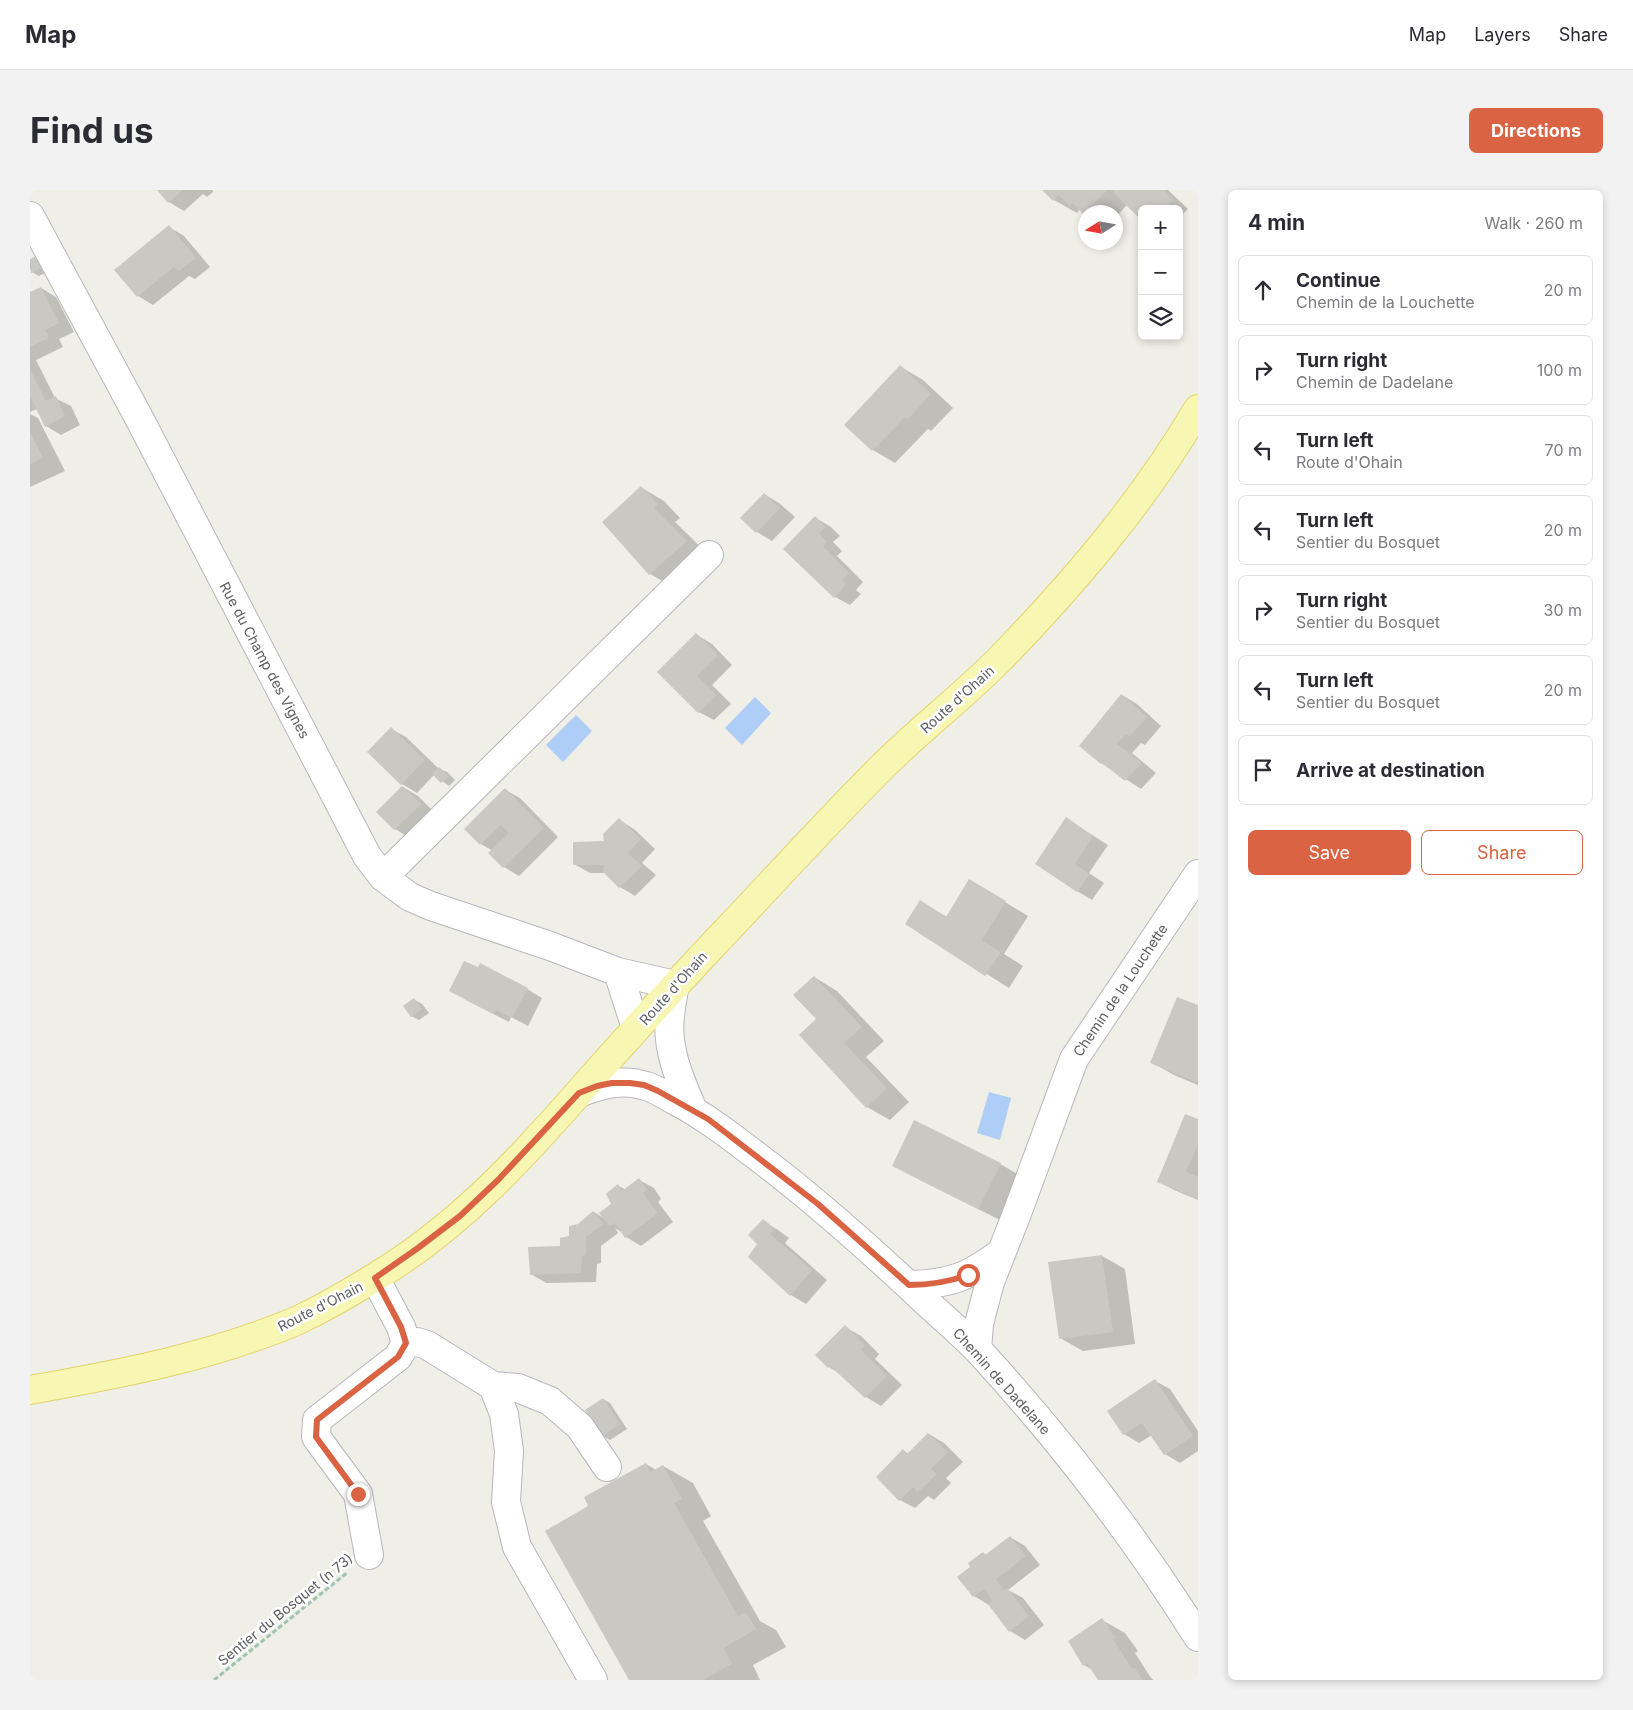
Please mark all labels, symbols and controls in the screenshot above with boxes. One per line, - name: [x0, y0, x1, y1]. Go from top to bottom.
- text: Map: [25, 20, 76, 49]
- text: Map: [1409, 24, 1446, 45]
- text: Layers: [1474, 24, 1531, 45]
- text: Share: [1559, 24, 1608, 45]
- button: Directions: [1469, 108, 1603, 153]
- text: Find us: [30, 109, 154, 151]
- north arrow: [1078, 205, 1123, 250]
- map controls: [1138, 205, 1183, 340]
- button: +: [1138, 205, 1183, 250]
- text: 4 min: [1248, 210, 1305, 235]
- text: Walk · 260 m: [1485, 213, 1583, 233]
- button: −: [1138, 250, 1183, 295]
- text: Continue: [1296, 269, 1381, 292]
- icon: ahead: [1249, 276, 1277, 304]
- text: 20 m: [1544, 280, 1582, 300]
- text: Chemin de la Louchette: [1296, 292, 1475, 312]
- button: layers: [1138, 295, 1183, 340]
- text: Turn right: [1296, 349, 1387, 372]
- icon: right: [1249, 356, 1277, 384]
- text: 100 m: [1537, 360, 1582, 380]
- text: Chemin de Dadelane: [1296, 372, 1453, 392]
- text: Turn left: [1296, 429, 1374, 452]
- icon: left: [1249, 436, 1277, 464]
- text: 70 m: [1545, 440, 1582, 460]
- text: Route d'Ohain: [1296, 452, 1403, 472]
- text: Turn left: [1296, 509, 1374, 532]
- icon: left: [1249, 516, 1277, 544]
- text: 20 m: [1544, 520, 1582, 540]
- text: Sentier du Bosquet: [1296, 532, 1440, 552]
- street label: Rue du Champ des Vignes: [216, 579, 314, 741]
- text: Turn right: [1296, 589, 1387, 612]
- icon: right: [1249, 596, 1277, 624]
- text: 30 m: [1544, 600, 1582, 620]
- text: Sentier du Bosquet: [1296, 612, 1440, 632]
- street label: Route d'Ohain: [917, 661, 997, 737]
- text: Turn left: [1296, 669, 1374, 692]
- icon: left: [1249, 676, 1277, 704]
- text: 20 m: [1544, 680, 1582, 700]
- text: Sentier du Bosquet: [1296, 692, 1440, 712]
- icon: arrive: [1249, 756, 1277, 784]
- text: Arrive at destination: [1296, 759, 1485, 782]
- button: Save: [1248, 830, 1411, 875]
- button: Share: [1421, 830, 1583, 875]
- street label: Chemin de la Louchette: [1069, 920, 1171, 1060]
- street label: Route d'Ohain: [635, 948, 711, 1028]
- route start: [957, 1264, 980, 1287]
- street label: Route d'Ohain: [275, 1277, 365, 1335]
- street label: Chemin de Dadelane: [950, 1324, 1054, 1438]
- route end: [347, 1483, 370, 1506]
- street label: Sentier du Bosquet (n 73): [214, 1549, 356, 1669]

